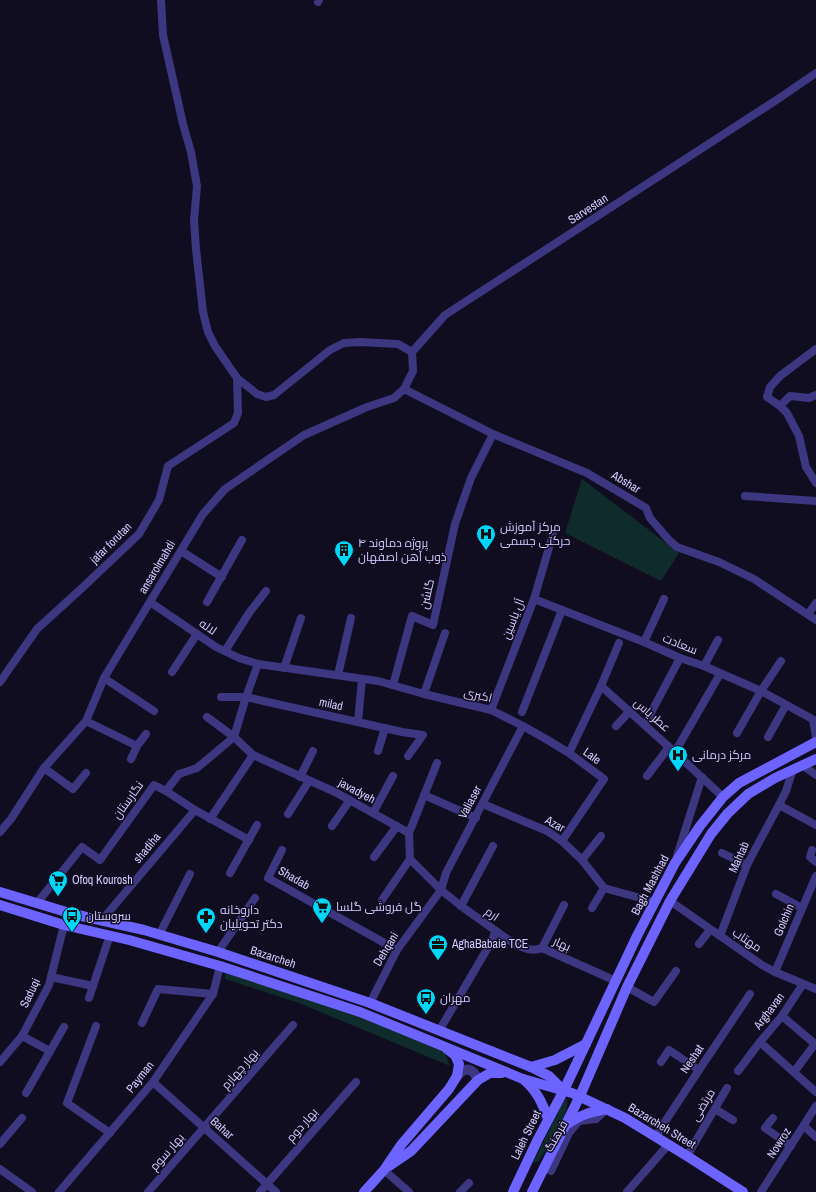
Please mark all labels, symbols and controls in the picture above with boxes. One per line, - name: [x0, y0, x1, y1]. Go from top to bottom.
- street label: Sarvestan: [565, 190, 611, 228]
- street label: Abshar: [608, 467, 644, 497]
- street label: jafar forutan: [86, 519, 135, 568]
- place label: مرکز آموزش حرکتی جسمی: [500, 519, 570, 549]
- hospital icon: مرکز آموزش حرکتی جسمی: [475, 523, 497, 551]
- place label: پروژه دماوند ۴ ذوب آهن اصفهان: [358, 535, 447, 565]
- street label: ansarolmahdi: [135, 537, 179, 597]
- building icon: پروژه دماوند ۴ ذوب آهن اصفهان: [333, 539, 355, 567]
- street label: گلشن: [416, 578, 438, 610]
- street label: آل یاسین: [498, 596, 528, 642]
- street label: لاله: [196, 615, 220, 639]
- street label: سعادت: [660, 630, 700, 658]
- street label: اکبری: [462, 684, 494, 706]
- street label: milad: [318, 694, 344, 714]
- street label: عطر یاس: [630, 695, 674, 735]
- street label: Lale: [580, 744, 604, 768]
- hospital icon: مرکز درمانی: [667, 744, 689, 772]
- place label: مرکز درمانی: [692, 747, 751, 763]
- street label: javadyeh: [335, 774, 378, 807]
- street label: نگارستان: [109, 778, 147, 822]
- street label: Valiaser: [455, 782, 486, 821]
- street label: Azar: [541, 812, 568, 836]
- street label: shadiha: [130, 829, 165, 867]
- street label: Mahtab: [725, 839, 753, 875]
- street label: Bagh Mashhad: [627, 852, 673, 918]
- street label: Shadab: [275, 863, 313, 893]
- supermarket icon: Ofoq Kourosh: [47, 869, 69, 897]
- place label: Ofoq Kourosh: [72, 872, 133, 888]
- supermarket icon: گل فروشی گلسا: [311, 896, 333, 924]
- place label: گل فروشی گلسا: [336, 899, 422, 915]
- street label: Golchin: [770, 901, 798, 939]
- place label: داروخانه دکتر تحویلیان: [220, 902, 283, 932]
- street label: ارم: [482, 903, 502, 925]
- bus stop icon: سروستان: [61, 905, 83, 933]
- pharmacy icon: داروخانه دکتر تحویلیان: [195, 906, 217, 934]
- place label: سروستان: [86, 908, 131, 924]
- street label: مهتاب: [729, 924, 765, 956]
- street label: Dehqani: [370, 929, 402, 969]
- office icon: AghaBabaie TCE: [427, 933, 449, 961]
- street label: بهار: [550, 933, 573, 955]
- place label: AghaBabaie TCE: [451, 936, 528, 952]
- street label: Bazarcheh: [248, 942, 298, 972]
- street label: Saduqi: [16, 975, 44, 1011]
- bus stop icon: مهران: [415, 987, 437, 1015]
- street label: Arghavan: [749, 989, 788, 1033]
- place label: مهران: [440, 990, 470, 1006]
- street label: Neshat: [677, 1041, 707, 1076]
- street label: بهار چهارم: [218, 1045, 263, 1094]
- street label: Payman: [123, 1058, 157, 1096]
- street label: مرتضی: [687, 1086, 719, 1124]
- street label: Bazarcheh Street: [625, 1100, 699, 1153]
- street label: بهار دوم: [283, 1105, 321, 1145]
- street label: Laleh Street: [507, 1107, 545, 1162]
- street label: Bahar: [207, 1113, 238, 1143]
- street label: فرهنگ: [541, 1117, 571, 1155]
- street label: Nowroz: [763, 1125, 795, 1161]
- street label: بهار سوم: [146, 1130, 188, 1174]

